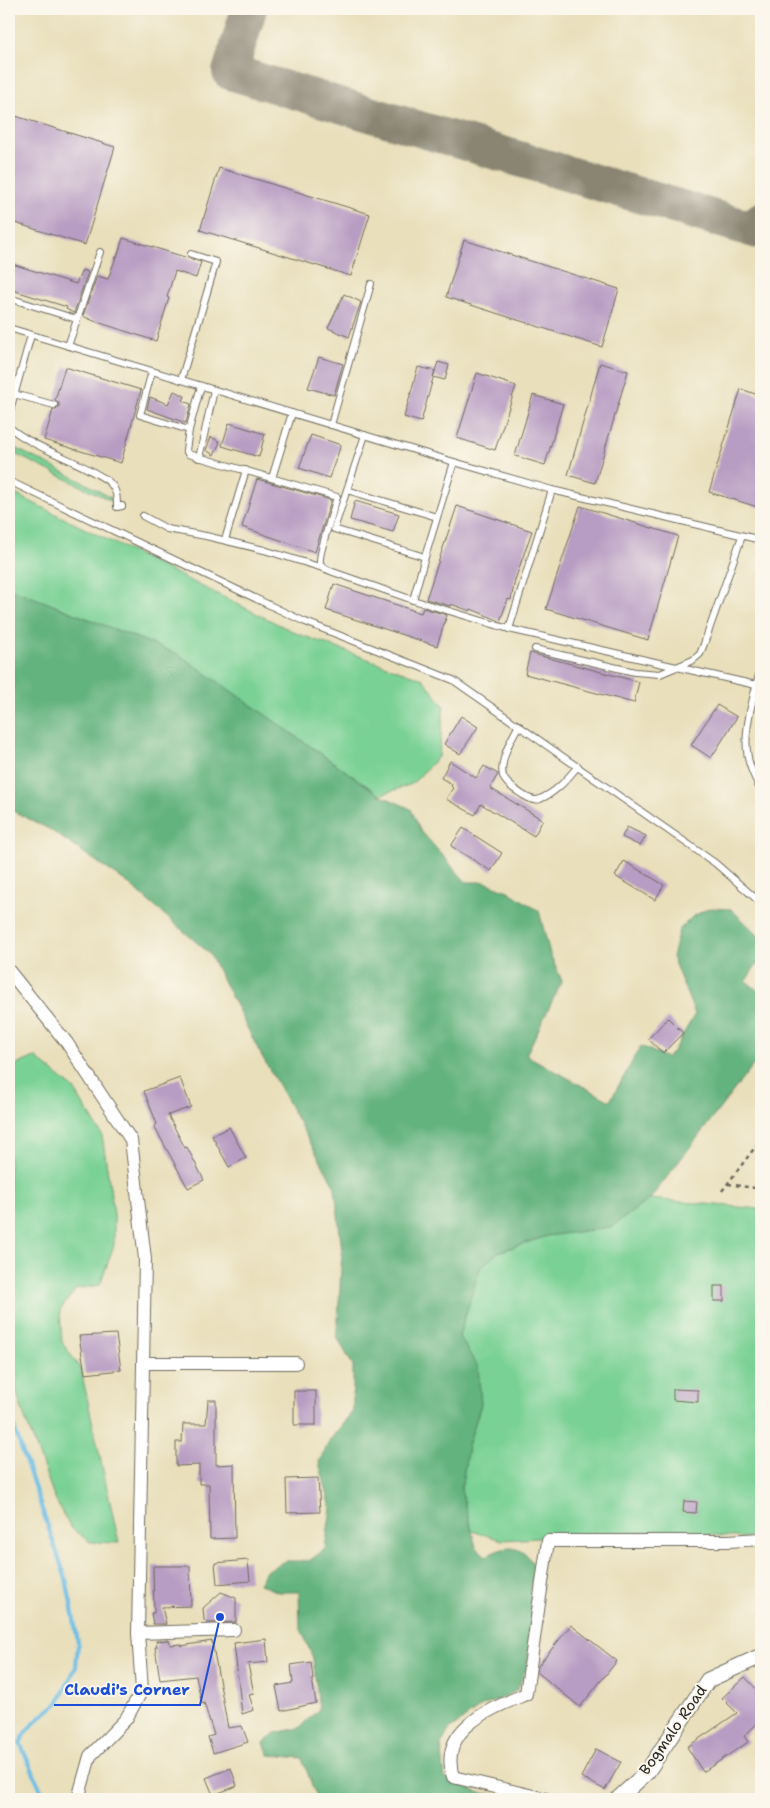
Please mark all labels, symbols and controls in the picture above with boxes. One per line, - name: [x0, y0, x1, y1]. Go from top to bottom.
- callout: Claudi's Corner: [54, 1674, 200, 1705]
- text: Claudi's Corner: [64, 1679, 190, 1700]
- street label: Bogmalo Road: [635, 1681, 712, 1779]

